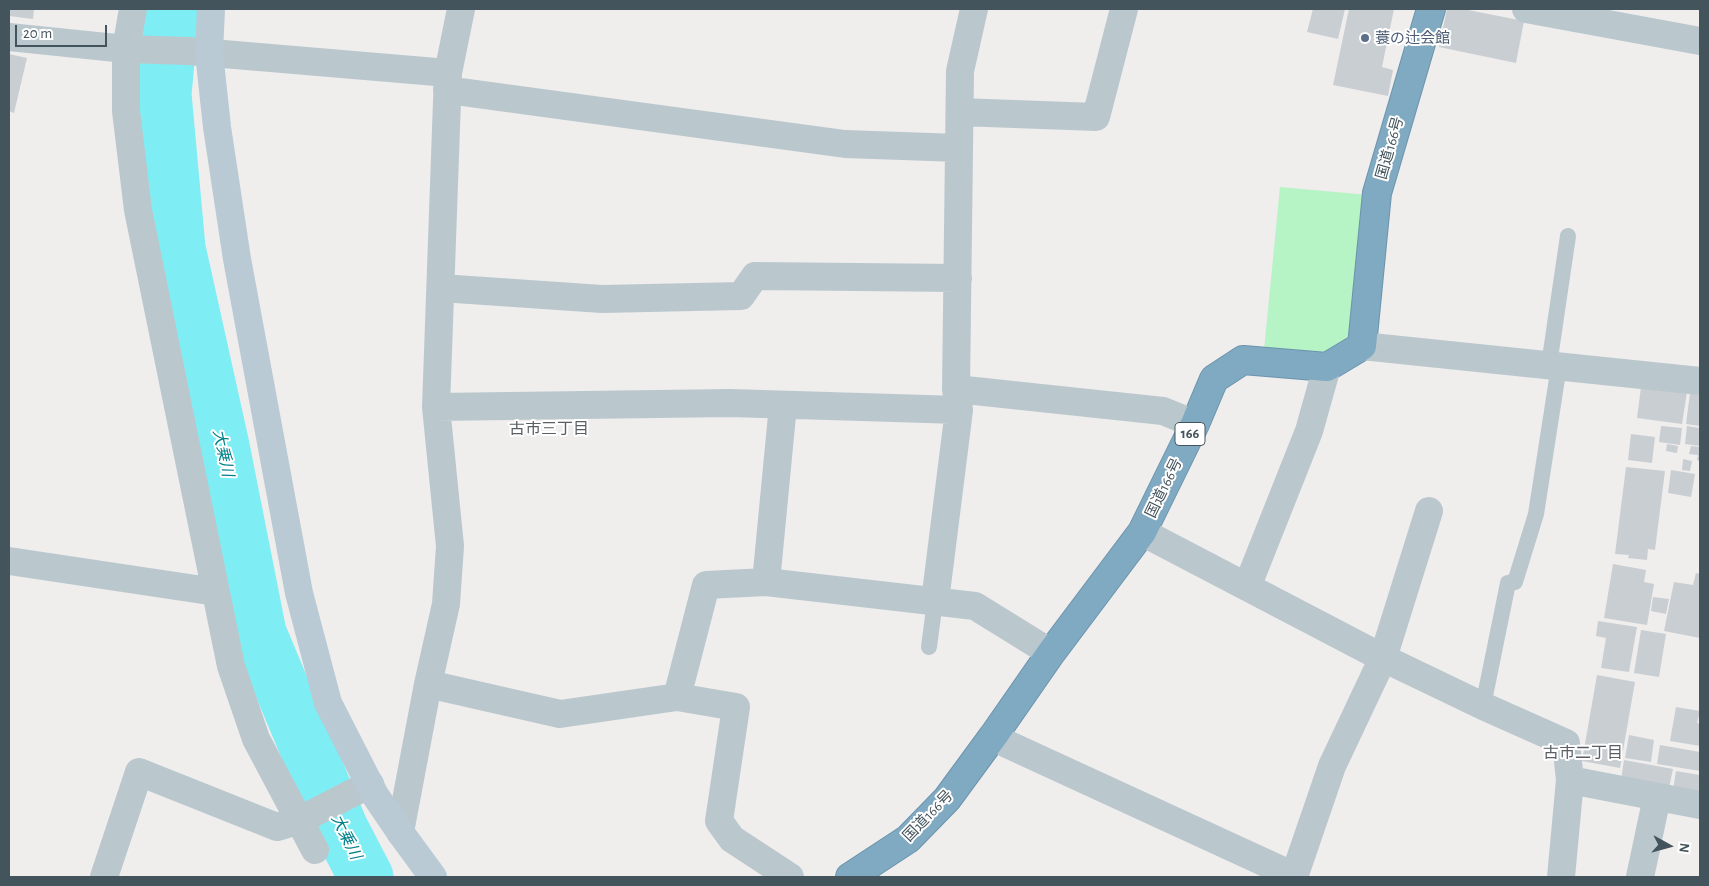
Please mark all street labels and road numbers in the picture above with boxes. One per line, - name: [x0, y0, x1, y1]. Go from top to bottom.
- street label: 国道166号: [1372, 115, 1408, 181]
- road number: 166: [1175, 422, 1205, 446]
- street label: 国道166号: [1142, 455, 1186, 521]
- street label: 国道166号: [899, 787, 957, 845]

